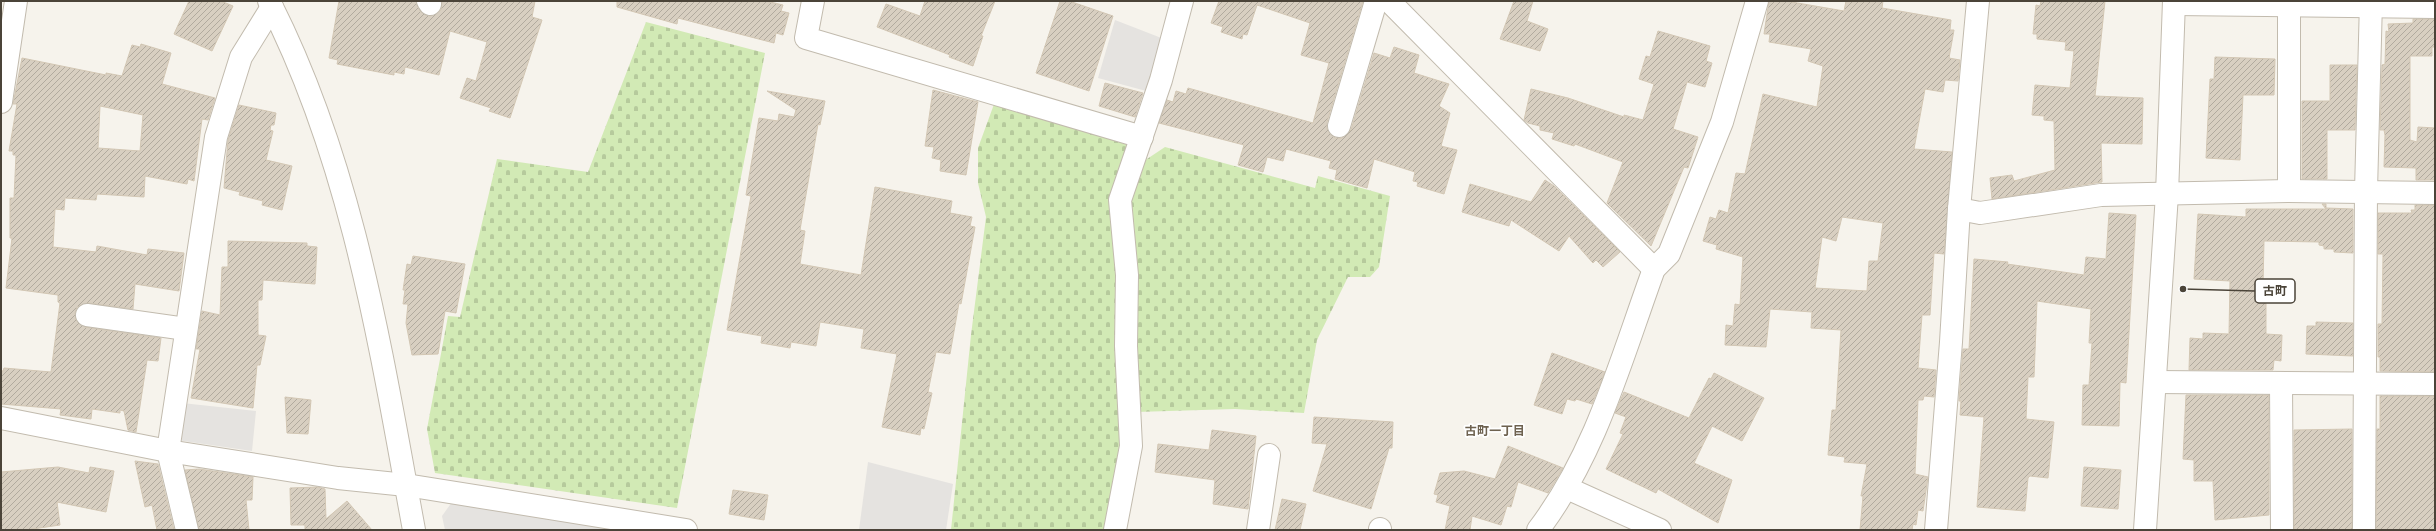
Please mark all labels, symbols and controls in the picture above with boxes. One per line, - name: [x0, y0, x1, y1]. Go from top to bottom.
- callout: 古町: [2255, 279, 2295, 303]
- text: 古町: [2263, 284, 2287, 299]
- district label: 古町一丁目: [1465, 424, 1525, 439]

